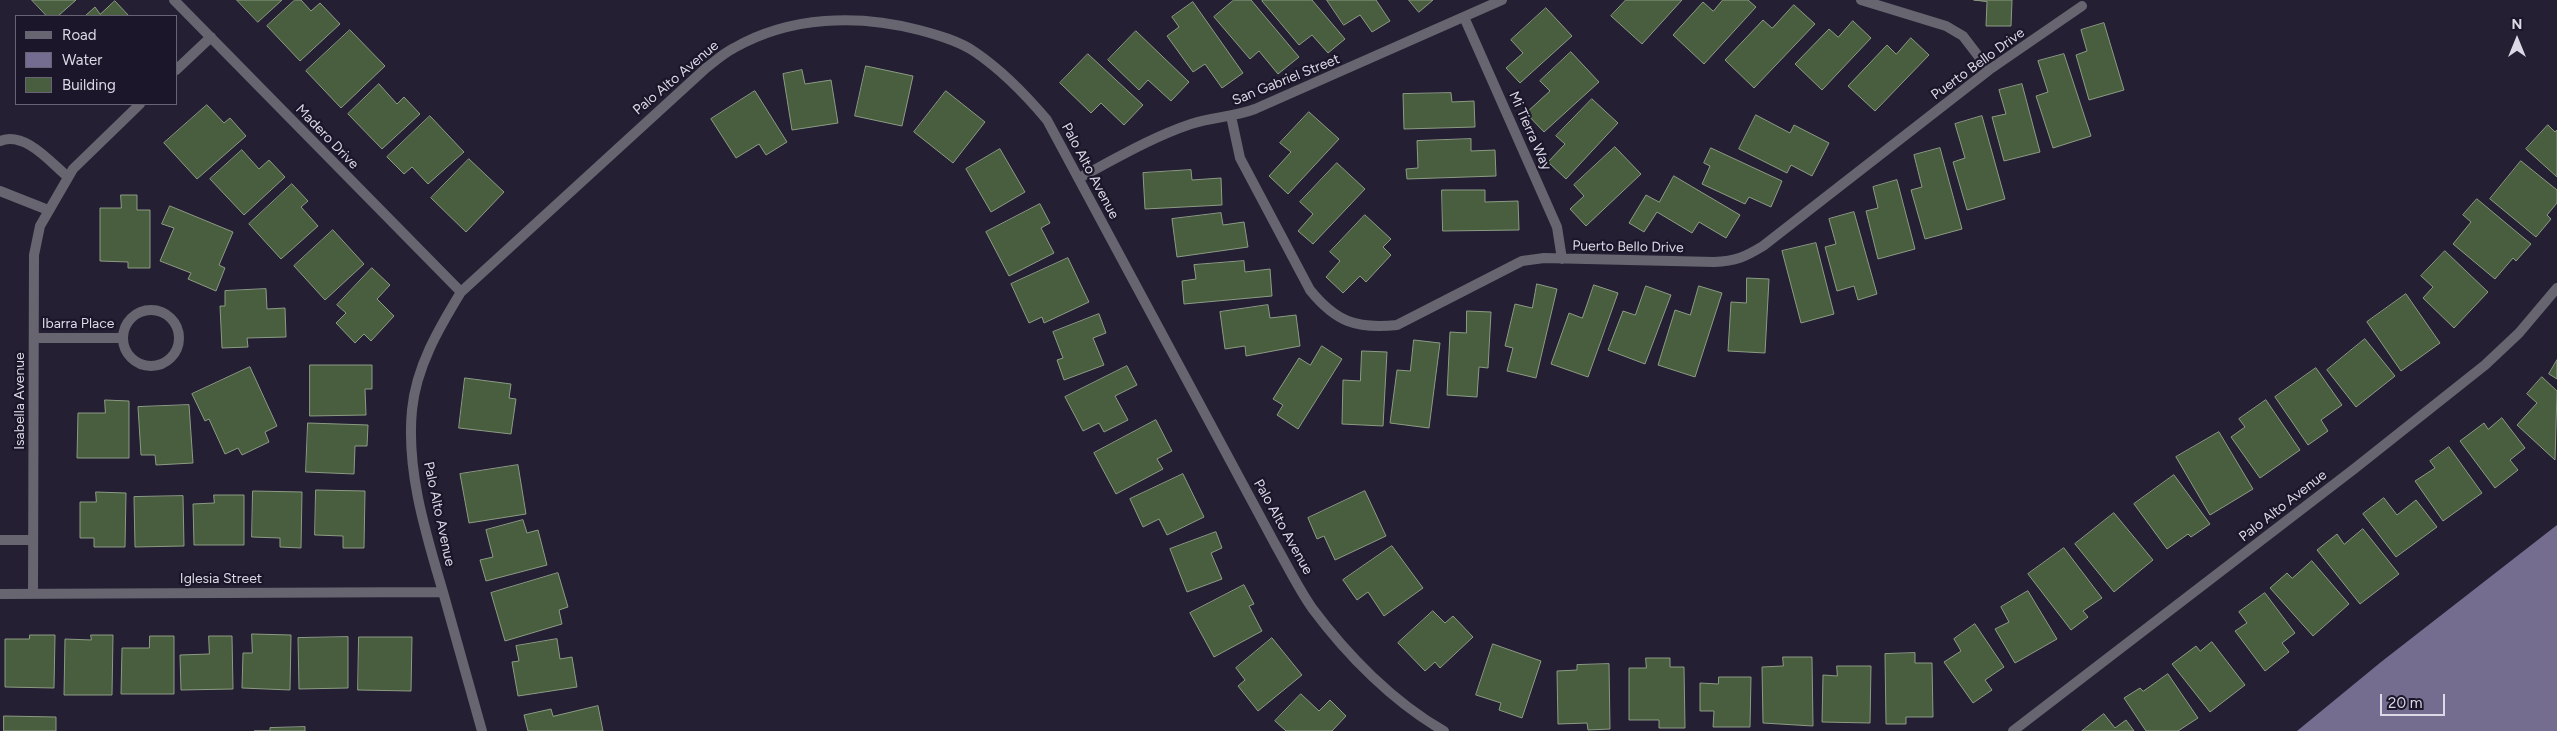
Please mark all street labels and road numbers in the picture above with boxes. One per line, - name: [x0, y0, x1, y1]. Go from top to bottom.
- street label: Puerto Bello Drive: [1928, 24, 2028, 104]
- street label: Palo Alto Avenue: [630, 37, 722, 119]
- street label: San Gabriel Street: [1230, 51, 1342, 109]
- street label: Mi Tierra Way: [1505, 89, 1555, 173]
- street label: Madero Drive: [292, 101, 362, 173]
- street label: Palo Alto Avenue: [1058, 120, 1122, 222]
- street label: Puerto Bello Drive: [1572, 238, 1684, 256]
- street label: Ibarra Place: [42, 316, 114, 332]
- street label: Isabella Avenue: [12, 352, 28, 450]
- street label: Palo Alto Avenue: [420, 460, 458, 568]
- street label: Palo Alto Avenue: [2236, 467, 2330, 545]
- street label: Palo Alto Avenue: [1250, 476, 1316, 578]
- street label: Iglesia Street: [180, 571, 262, 587]

